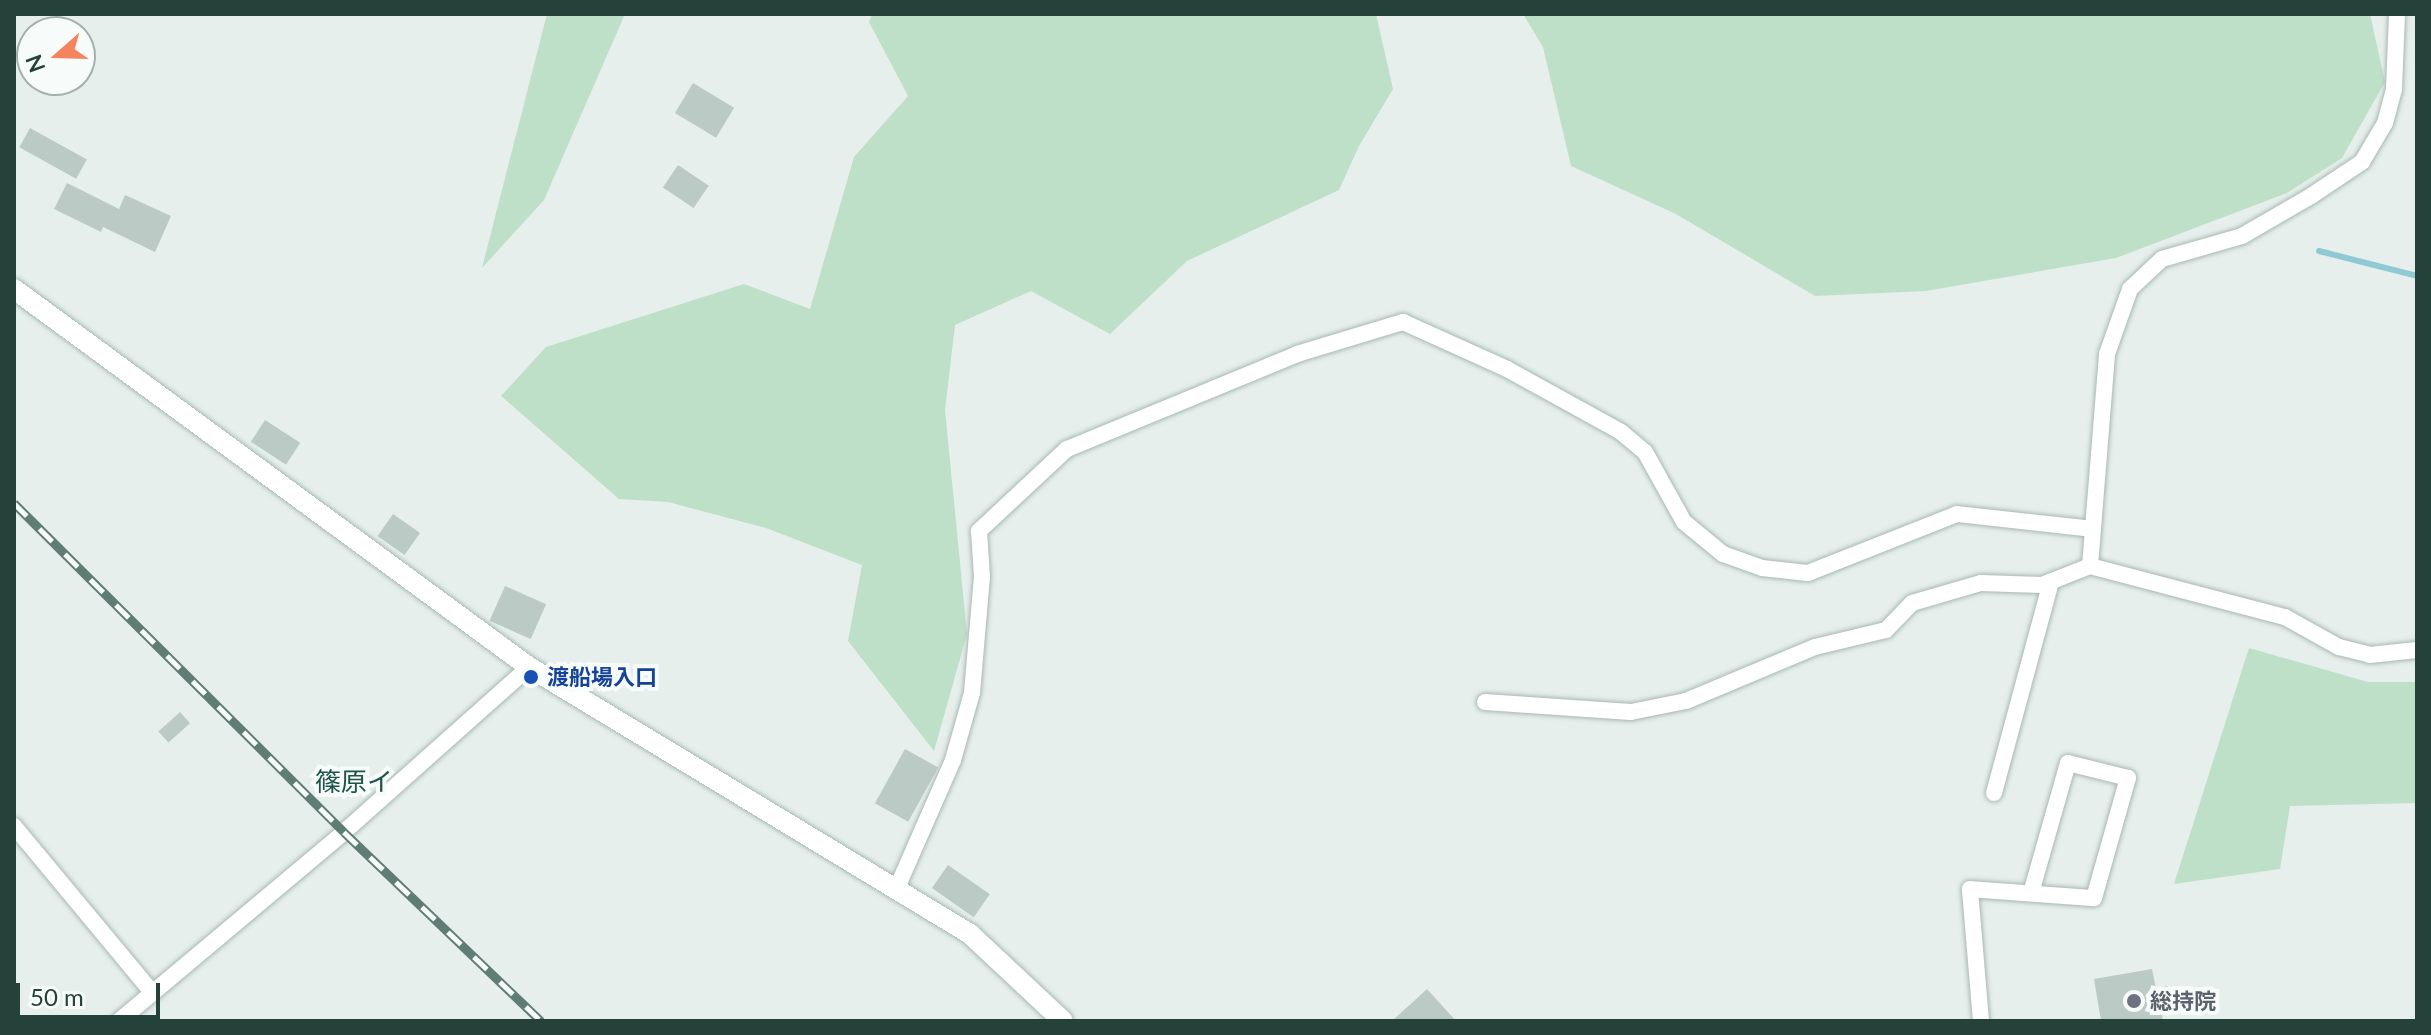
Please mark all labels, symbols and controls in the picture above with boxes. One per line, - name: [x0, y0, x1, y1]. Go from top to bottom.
- north arrow: [16, 16, 96, 96]
- text: N: [19, 51, 50, 76]
- place label: 渡船場入口: [547, 664, 657, 690]
- marker: 渡船場入口: [522, 668, 540, 686]
- district label: 篠原イ: [315, 766, 393, 798]
- scale bar: [20, 967, 164, 1017]
- text: 50 m: [30, 982, 84, 1011]
- place label: 総持院: [2150, 988, 2216, 1014]
- marker: 総持院: [2125, 992, 2143, 1010]

